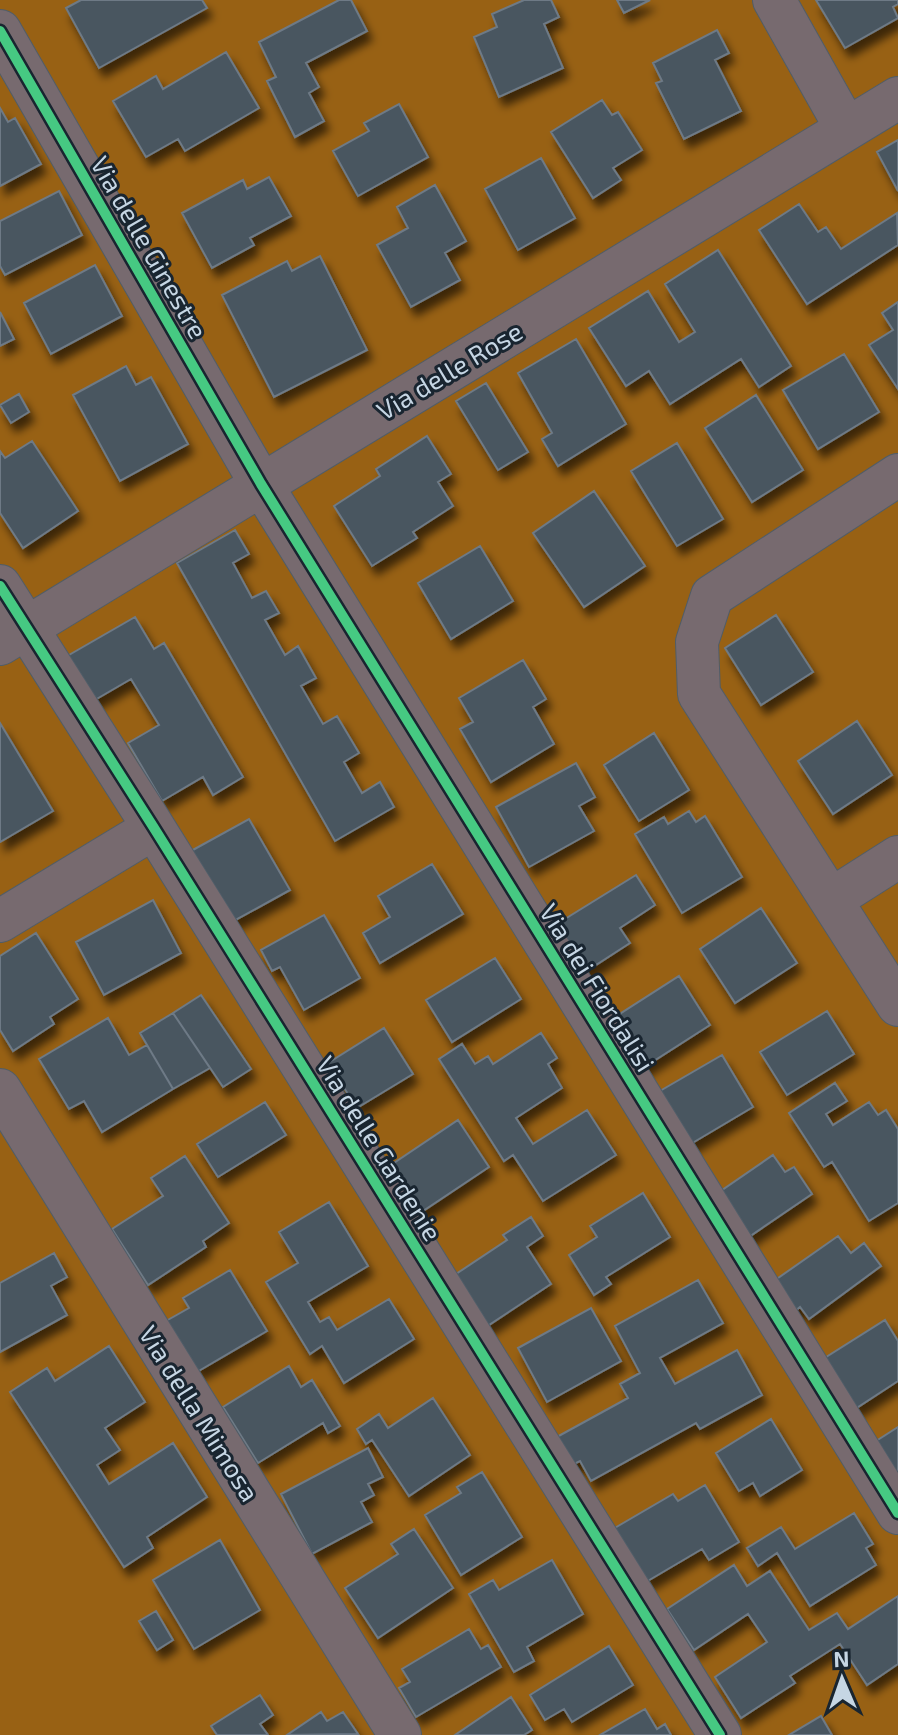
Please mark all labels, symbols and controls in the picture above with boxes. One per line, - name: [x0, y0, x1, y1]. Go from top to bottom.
- street label: Via delle Ginestre: [85, 150, 215, 344]
- street label: Via delle Rose: [371, 314, 527, 426]
- street label: Via dei Fiordalisi: [534, 897, 662, 1077]
- street label: Via delle Gardenie: [311, 1050, 449, 1246]
- street label: Via della Mimosa: [134, 1320, 266, 1506]
- north arrow: [802, 1639, 882, 1719]
- text: N: [833, 1645, 850, 1671]

